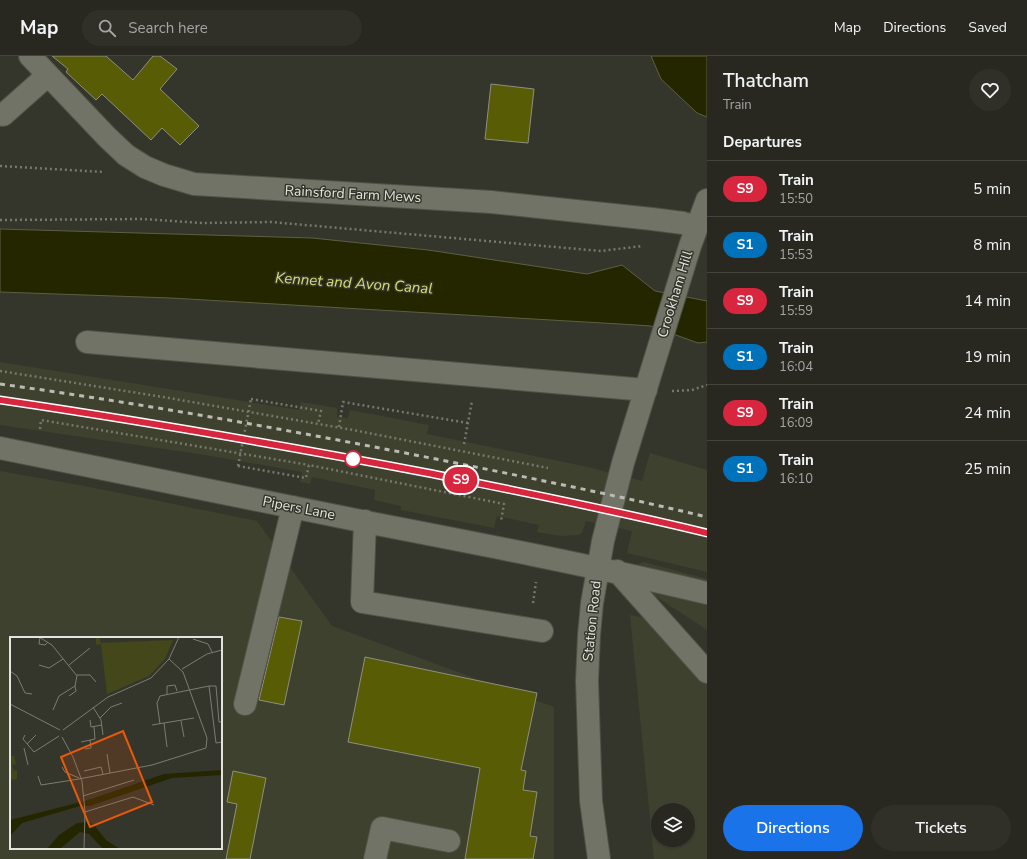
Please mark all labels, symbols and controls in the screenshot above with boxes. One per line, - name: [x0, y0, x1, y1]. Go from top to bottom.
- search box: [82, 10, 362, 46]
- text: Map: [20, 15, 58, 41]
- icon: search: [96, 17, 118, 39]
- text: Search here: [128, 18, 208, 38]
- text: Map: [834, 18, 861, 37]
- text: Directions: [883, 18, 946, 37]
- text: Saved: [968, 18, 1007, 37]
- text: Thatcham: [723, 68, 809, 94]
- button: heart: [969, 69, 1011, 111]
- text: Train: [723, 96, 752, 114]
- text: Departures: [723, 132, 802, 152]
- text: Train: [779, 170, 814, 190]
- text: S9: [736, 179, 754, 198]
- text: 5 min: [973, 179, 1011, 199]
- street label: Rainsford Farm Mews: [284, 181, 422, 207]
- text: 15:50: [779, 190, 813, 208]
- text: Train: [779, 226, 814, 246]
- text: S1: [736, 235, 754, 254]
- text: 8 min: [973, 235, 1011, 255]
- text: 15:53: [779, 246, 813, 264]
- street label: Crookham Hill: [653, 247, 697, 340]
- water label: Kennet and Avon Canal: [275, 268, 433, 298]
- text: Train: [779, 282, 814, 302]
- text: S9: [736, 291, 754, 310]
- text: 14 min: [964, 291, 1011, 311]
- text: 15:59: [779, 302, 813, 320]
- text: Train: [779, 338, 814, 358]
- text: S1: [736, 347, 754, 366]
- text: 19 min: [964, 347, 1011, 367]
- text: 16:04: [779, 358, 813, 376]
- text: Train: [779, 394, 814, 414]
- text: S9: [736, 403, 754, 422]
- text: 24 min: [964, 403, 1011, 423]
- text: 16:09: [779, 414, 813, 432]
- unlabelled marker: [344, 450, 362, 468]
- text: Train: [779, 450, 814, 470]
- text: S1: [736, 459, 754, 478]
- text: 25 min: [964, 459, 1011, 479]
- line badge: S9: [443, 467, 479, 493]
- text: S9: [452, 470, 470, 489]
- text: 16:10: [779, 470, 813, 488]
- street label: Pipers Lane: [261, 492, 337, 524]
- street label: Station Road: [578, 580, 606, 662]
- inset map: [10, 637, 222, 849]
- map controls: [651, 803, 695, 847]
- button: layers: [651, 803, 695, 847]
- button: Directions: [723, 805, 863, 851]
- button: Tickets: [871, 805, 1011, 851]

